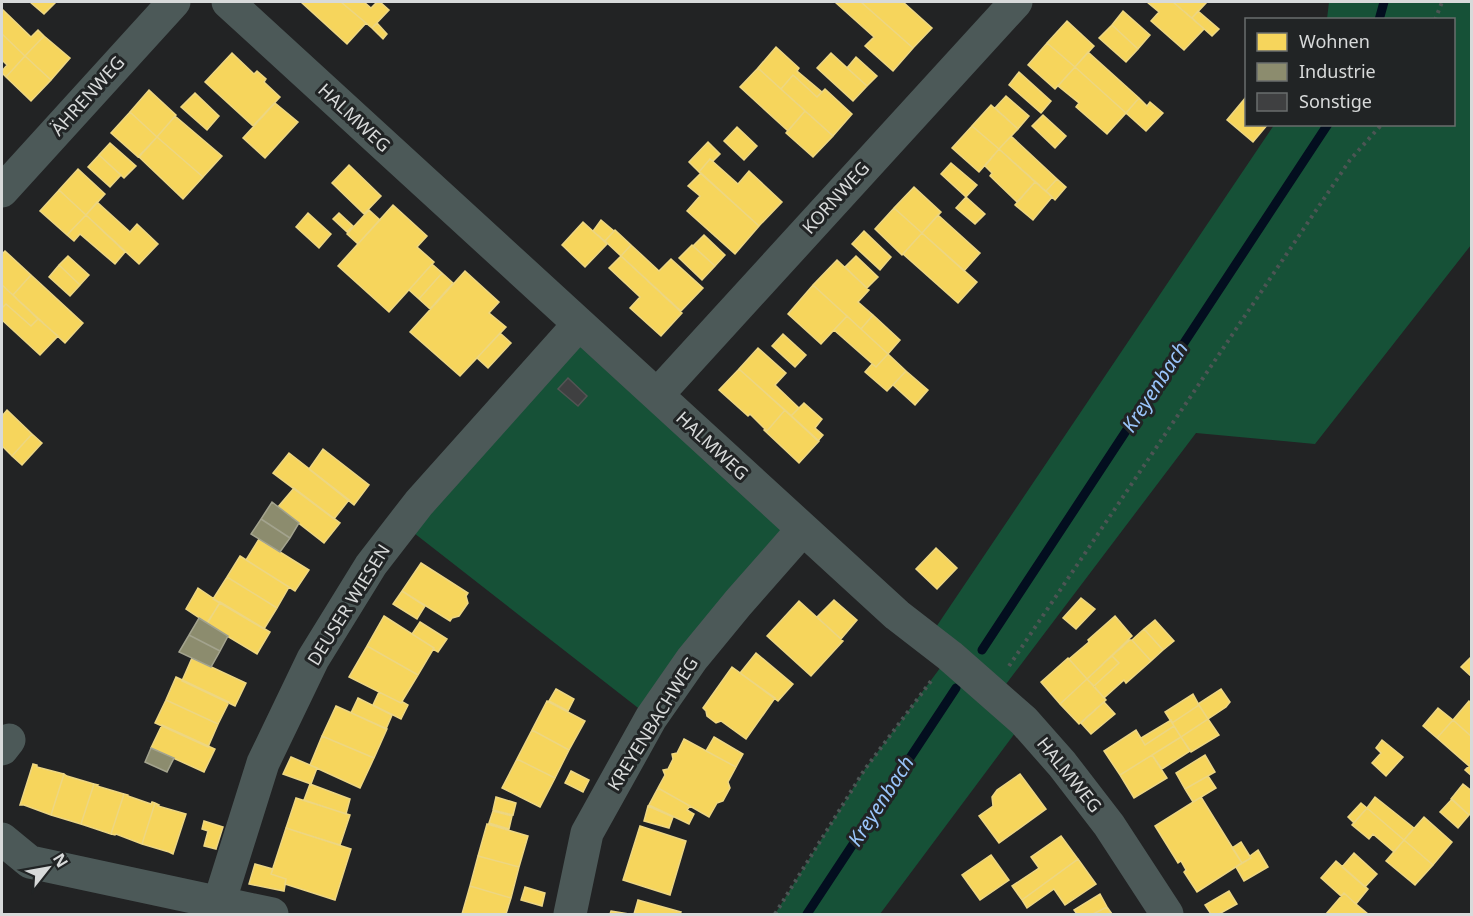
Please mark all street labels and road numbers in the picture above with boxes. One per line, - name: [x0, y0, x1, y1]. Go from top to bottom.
- street label: ÄHRENWEG: [45, 50, 129, 140]
- street label: HALMWEG: [313, 78, 396, 157]
- street label: KORNWEG: [796, 156, 874, 239]
- street label: HALMWEG: [671, 406, 754, 485]
- street label: DEUSER WIESEN: [301, 539, 395, 670]
- street label: KREYENBACHWEG: [601, 652, 703, 795]
- street label: HALMWEG: [1032, 732, 1108, 817]

